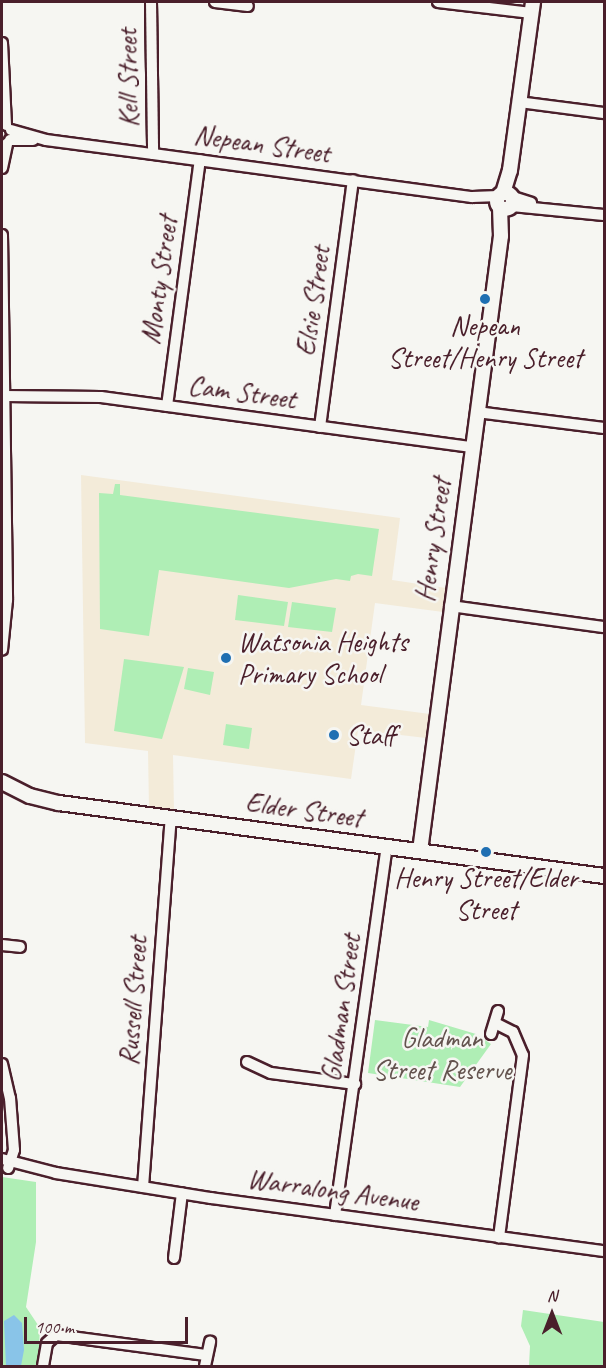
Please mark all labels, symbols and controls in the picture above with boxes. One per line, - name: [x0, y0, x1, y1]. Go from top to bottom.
- street label: Kell Street: [110, 28, 146, 128]
- street label: Nepean Street: [191, 118, 333, 170]
- street label: Monty Street: [133, 214, 185, 346]
- street label: Elsie Street: [289, 244, 337, 358]
- marker: Nepean Street/Henry Street: [478, 292, 492, 306]
- place label: Nepean Street/Henry Street: [387, 309, 583, 375]
- street label: Cam Street: [186, 368, 298, 416]
- street label: Henry Street: [408, 476, 458, 604]
- place label: Watsonia Heights Primary School: [238, 625, 408, 691]
- marker: Watsonia Heights Primary School: [219, 651, 233, 665]
- place label: Staff: [346, 718, 396, 752]
- marker: Staff: [327, 728, 341, 742]
- street label: Elder Street: [243, 785, 365, 835]
- marker: Henry Street/Elder Street: [479, 845, 493, 859]
- place label: Henry Street/Elder Street: [394, 861, 578, 927]
- street label: Gladman Street: [314, 932, 368, 1084]
- street label: Russell Street: [112, 935, 154, 1067]
- park label: Gladman Street Reserve: [373, 1021, 511, 1087]
- street label: Warralong Avenue: [245, 1161, 421, 1219]
- north arrow: [522, 1284, 582, 1344]
- text: N: [547, 1286, 557, 1306]
- scale bar: [27, 1305, 190, 1343]
- text: 100 m: [35, 1316, 74, 1338]

